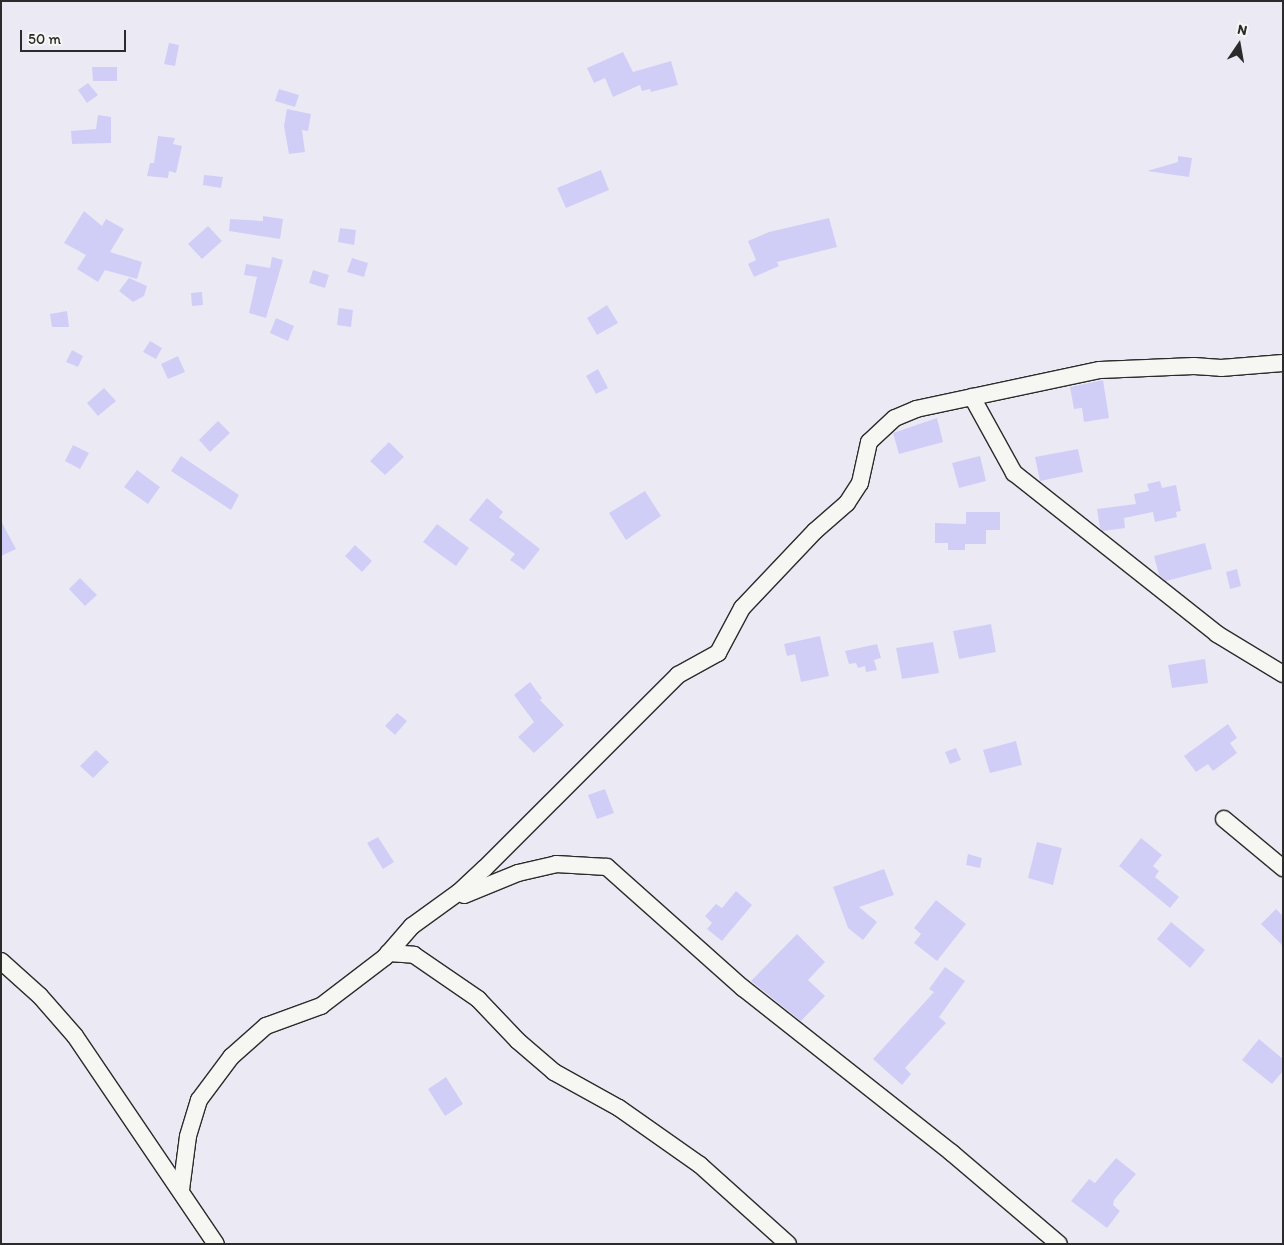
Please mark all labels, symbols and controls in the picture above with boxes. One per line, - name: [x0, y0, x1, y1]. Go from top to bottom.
- scale bar: [22, 20, 129, 52]
- north arrow: [1214, 20, 1264, 70]
- text: N: [1236, 21, 1249, 39]
- text: 50 m: [28, 30, 61, 48]

